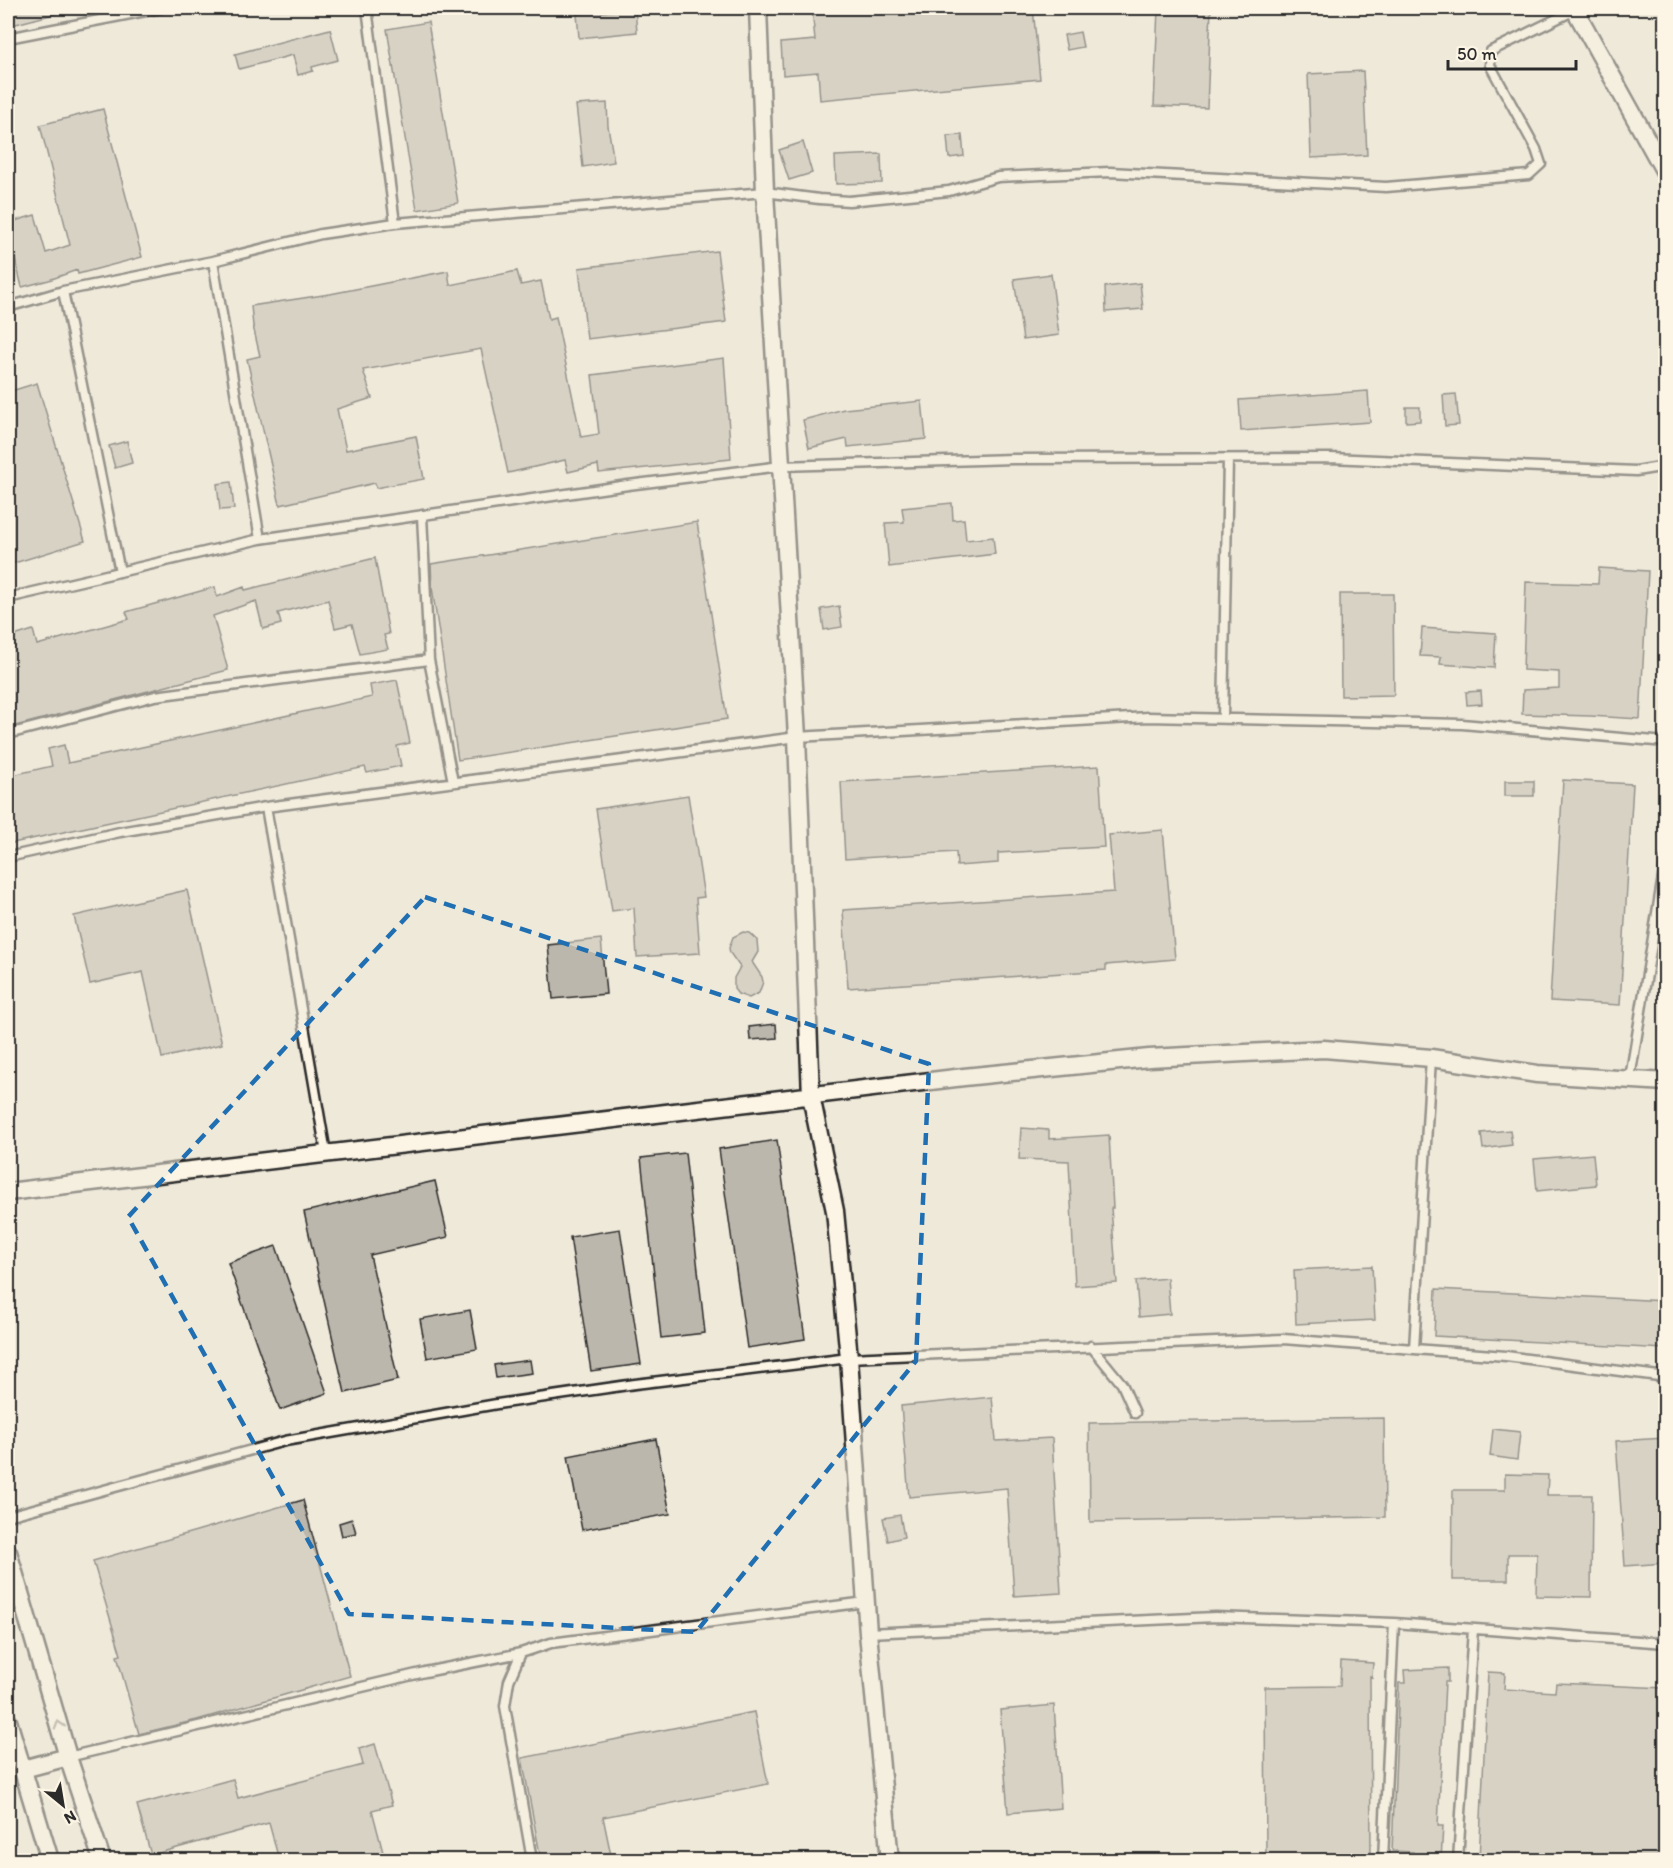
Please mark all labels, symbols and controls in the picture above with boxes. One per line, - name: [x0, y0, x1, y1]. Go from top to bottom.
- scale bar: [1448, 33, 1576, 71]
- text: 50 m: [1457, 43, 1497, 65]
- one-way arrow: [54, 1720, 66, 1731]
- north arrow: [33, 1775, 93, 1835]
- text: N: [61, 1807, 80, 1828]

